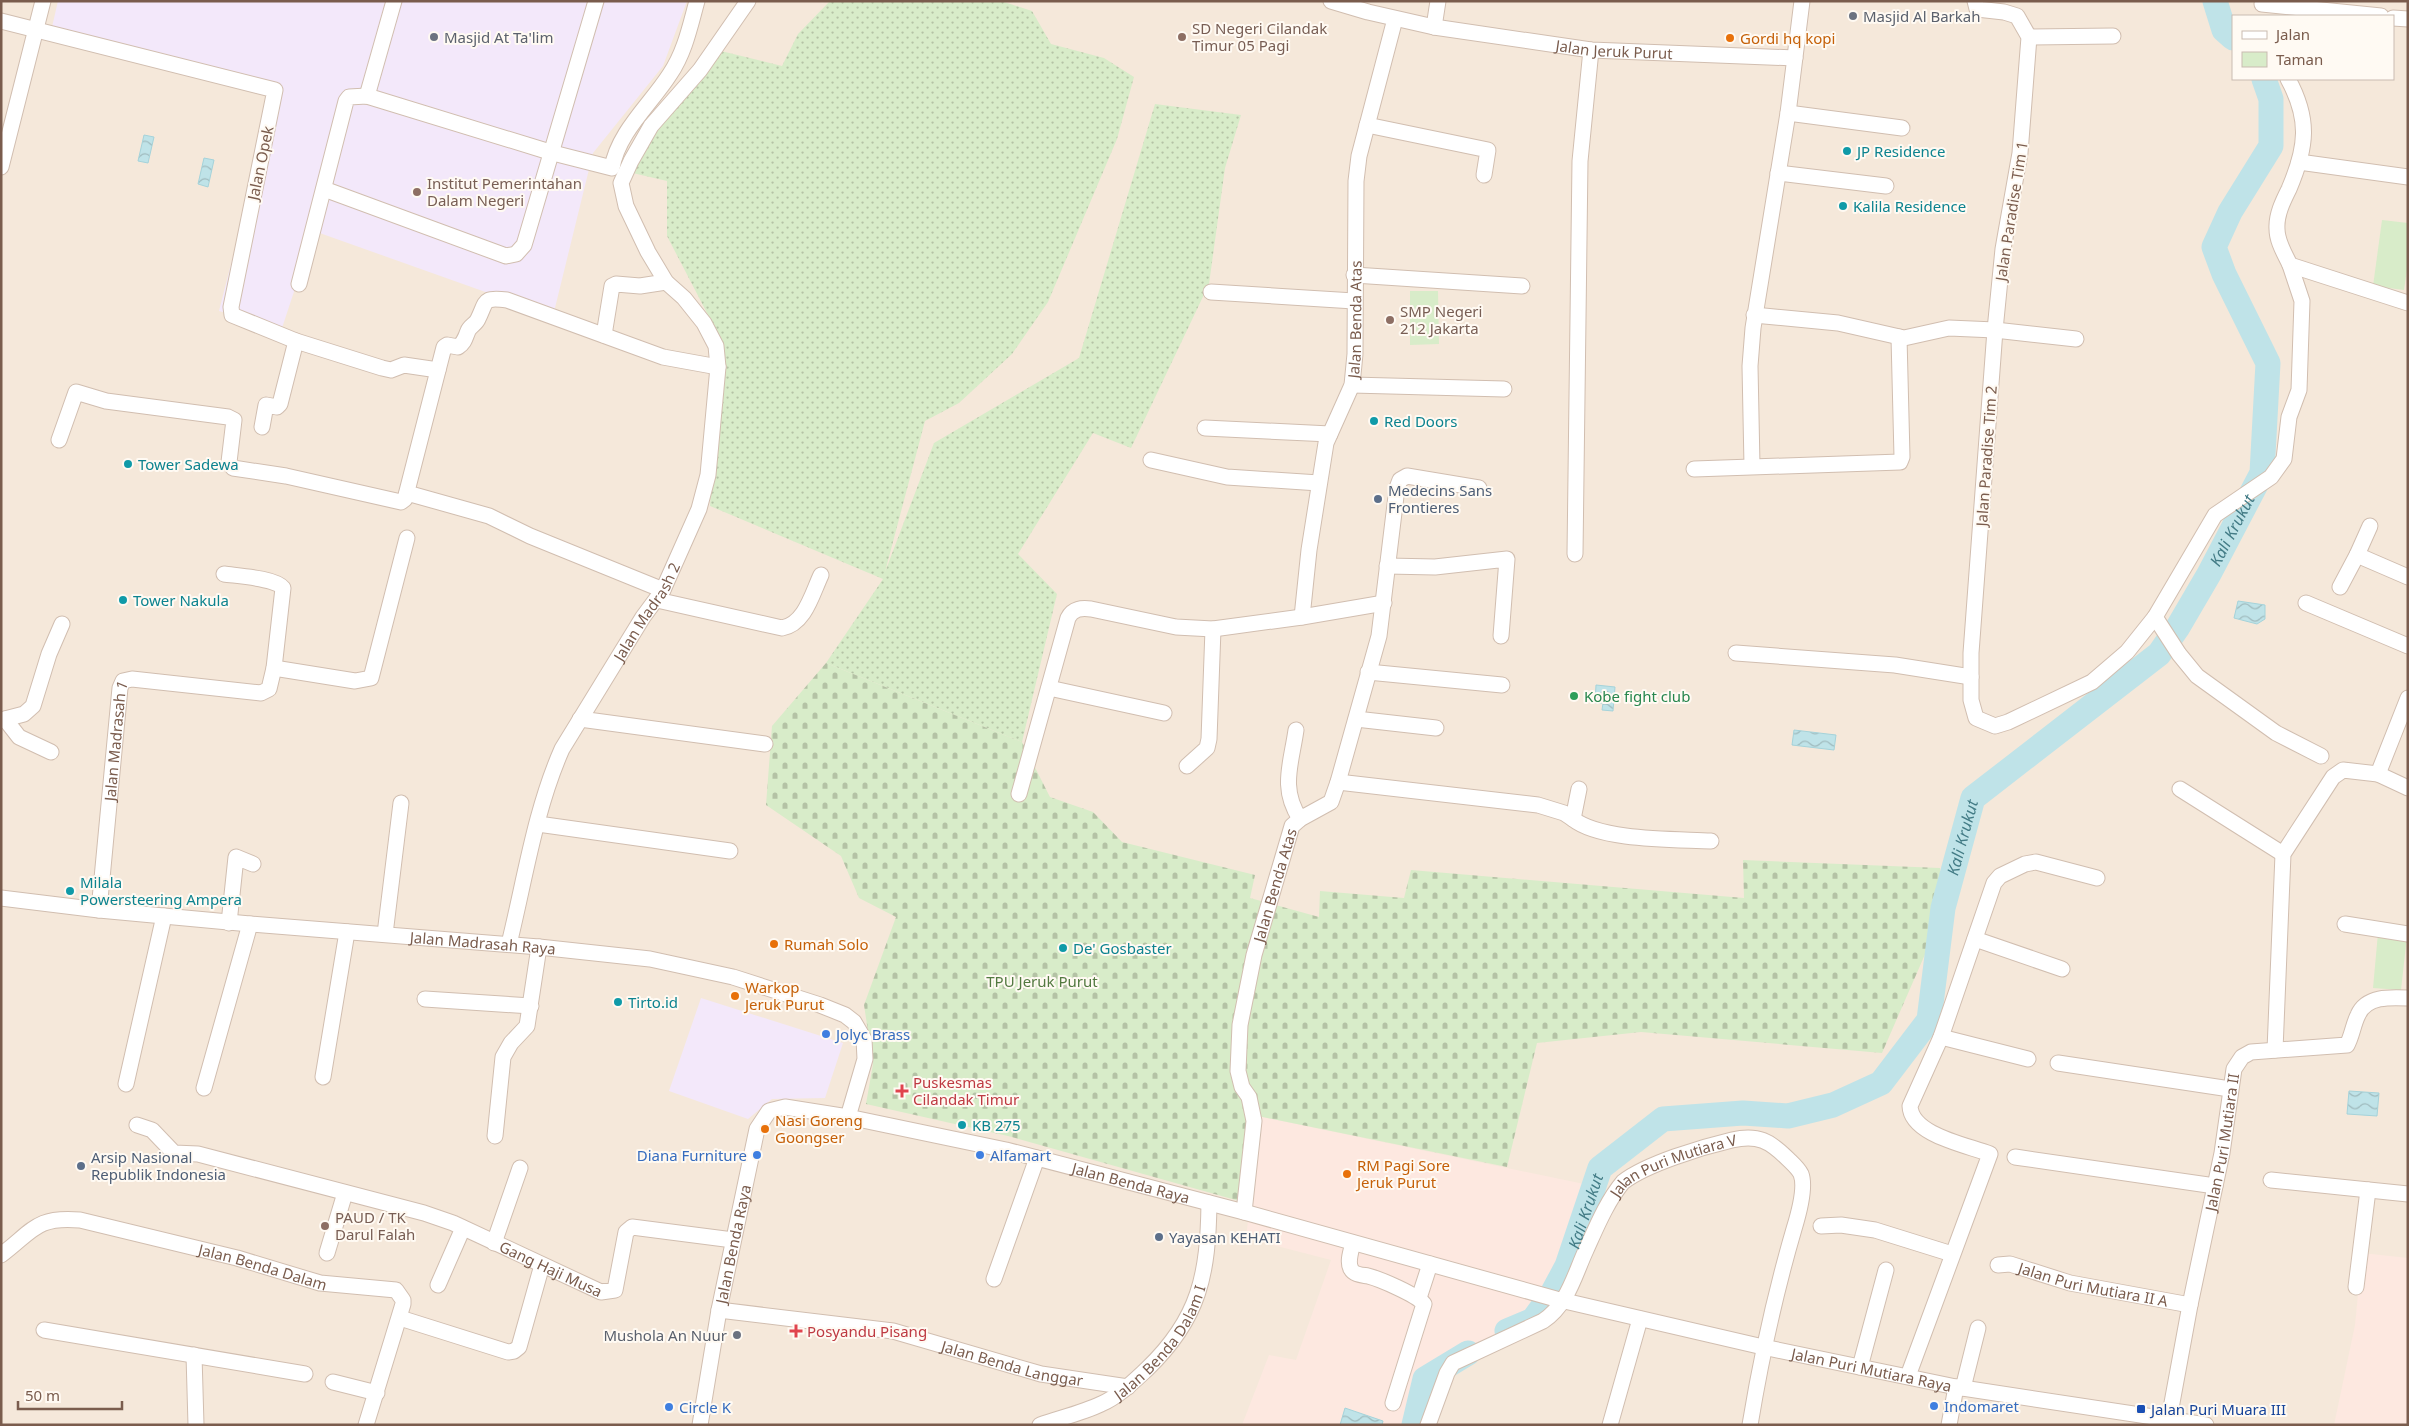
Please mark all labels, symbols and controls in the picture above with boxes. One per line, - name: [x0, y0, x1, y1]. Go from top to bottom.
- place label: Masjid Al Barkah: [1863, 6, 1980, 26]
- marker: Masjid Al Barkah: [1847, 10, 1859, 22]
- legend: [2232, 15, 2394, 80]
- place label: SD Negeri Cilandak Timur 05 Pagi: [1192, 18, 1327, 55]
- text: Jalan: [2274, 24, 2310, 44]
- place label: Masjid At Ta'lim: [444, 27, 554, 47]
- place label: Gordi hq kopi: [1740, 28, 1835, 48]
- marker: Masjid At Ta'lim: [428, 31, 440, 43]
- marker: SD Negeri Cilandak Timur 05 Pagi: [1176, 31, 1188, 43]
- marker: Gordi hq kopi: [1724, 32, 1736, 44]
- street label: Jalan Jeruk Purut: [1552, 35, 1674, 63]
- text: Taman: [2276, 49, 2323, 69]
- street label: Jalan Opek: [242, 124, 278, 204]
- street label: Jalan Paradise Tim 1: [1990, 140, 2032, 284]
- place label: JP Residence: [1855, 141, 1946, 161]
- marker: JP Residence: [1841, 145, 1853, 157]
- place label: Institut Pemerintahan Dalam Negeri: [427, 173, 582, 210]
- marker: Institut Pemerintahan Dalam Negeri: [411, 186, 423, 198]
- place label: Kalila Residence: [1853, 196, 1966, 216]
- marker: Kalila Residence: [1837, 200, 1849, 212]
- street label: Jalan Benda Atas: [1343, 260, 1366, 381]
- place label: SMP Negeri 212 Jakarta: [1400, 301, 1482, 338]
- marker: SMP Negeri 212 Jakarta: [1384, 314, 1396, 326]
- street label: Jalan Paradise Tim 2: [1971, 385, 2001, 529]
- place label: Red Doors: [1384, 411, 1457, 431]
- marker: Red Doors: [1368, 415, 1380, 427]
- place label: Tower Sadewa: [138, 454, 239, 474]
- marker: Tower Sadewa: [122, 458, 134, 470]
- place label: Medecins Sans Frontieres: [1388, 480, 1492, 517]
- water label: Kali Krukut: [2204, 490, 2260, 570]
- marker: Medecins Sans Frontieres: [1372, 493, 1384, 505]
- street label: Jalan Madrash 2: [608, 559, 684, 666]
- place label: Tower Nakula: [133, 590, 229, 610]
- marker: Tower Nakula: [117, 594, 129, 606]
- street label: Jalan Madrasah 1: [99, 677, 132, 804]
- place label: Kobe fight club: [1584, 686, 1690, 706]
- marker: Kobe fight club: [1568, 690, 1580, 702]
- water label: Kali Krukut: [1941, 796, 1983, 878]
- street label: Jalan Benda Atas: [1248, 826, 1301, 946]
- place label: Milala Powersteering Ampera: [80, 872, 242, 909]
- marker: Milala Powersteering Ampera: [64, 885, 76, 897]
- street label: Jalan Madrasah Raya: [407, 927, 557, 959]
- place label: Rumah Solo: [784, 934, 868, 954]
- marker: Rumah Solo: [768, 938, 780, 950]
- place label: De' Gosbaster: [1073, 938, 1172, 958]
- marker: De' Gosbaster: [1057, 942, 1069, 954]
- park label: TPU Jeruk Purut: [986, 971, 1098, 991]
- place label: Warkop Jeruk Purut: [743, 977, 825, 1014]
- marker: Warkop Jeruk Purut: [729, 990, 741, 1002]
- place label: Tirto.id: [628, 992, 678, 1012]
- marker: Tirto.id: [612, 996, 624, 1008]
- place label: Jolyc Brass: [834, 1024, 910, 1044]
- marker: Jolyc Brass: [820, 1028, 832, 1040]
- place label: Puskesmas Cilandak Timur: [913, 1072, 1019, 1109]
- street label: Jalan Puri Mutiara II: [2200, 1072, 2243, 1215]
- marker: Puskesmas Cilandak Timur: [895, 1084, 909, 1098]
- place label: Nasi Goreng Goongser: [775, 1110, 863, 1147]
- place label: KB 275: [972, 1115, 1021, 1135]
- marker: KB 275: [956, 1119, 968, 1131]
- marker: Nasi Goreng Goongser: [759, 1123, 771, 1135]
- street label: Jalan Puri Mutiara V: [1604, 1129, 1739, 1202]
- place label: Diana Furniture: [637, 1145, 747, 1165]
- place label: Alfamart: [990, 1145, 1052, 1165]
- place label: Arsip Nasional Republik Indonesia: [91, 1147, 226, 1184]
- marker: Diana Furniture: [751, 1149, 763, 1161]
- marker: Alfamart: [974, 1149, 986, 1161]
- place label: RM Pagi Sore Jeruk Purut: [1355, 1155, 1450, 1192]
- street label: Jalan Benda Raya: [1068, 1157, 1192, 1207]
- marker: Arsip Nasional Republik Indonesia: [75, 1160, 87, 1172]
- marker: RM Pagi Sore Jeruk Purut: [1341, 1168, 1353, 1180]
- water label: Kali Krukut: [1563, 1170, 1608, 1252]
- street label: Jalan Benda Raya: [710, 1183, 755, 1307]
- place label: PAUD / TK Darul Falah: [335, 1207, 415, 1244]
- marker: PAUD / TK Darul Falah: [319, 1220, 331, 1232]
- place label: Yayasan KEHATI: [1169, 1227, 1281, 1247]
- marker: Yayasan KEHATI: [1153, 1231, 1165, 1243]
- street label: Gang Haji Musa: [496, 1236, 606, 1301]
- street label: Jalan Benda Dalam: [195, 1239, 330, 1295]
- street label: Jalan Puri Mutiara II A: [2014, 1257, 2170, 1311]
- street label: Jalan Benda Dalam I: [1108, 1283, 1210, 1405]
- place label: Posyandu Pisang: [807, 1321, 927, 1341]
- marker: Posyandu Pisang: [789, 1324, 803, 1338]
- place label: Mushola An Nuur: [604, 1325, 727, 1345]
- marker: Mushola An Nuur: [731, 1329, 743, 1341]
- street label: Jalan Benda Langgar: [937, 1335, 1085, 1390]
- street label: Jalan Puri Mutiara Raya: [1788, 1343, 1953, 1396]
- scale bar: [18, 1378, 121, 1410]
- text: 50 m: [25, 1385, 60, 1405]
- place label: Indomaret: [1944, 1396, 2019, 1416]
- place label: Circle K: [679, 1397, 732, 1417]
- place label: Jalan Puri Muara III: [2149, 1399, 2286, 1419]
- marker: Indomaret: [1928, 1400, 1940, 1412]
- marker: Circle K: [663, 1401, 675, 1413]
- marker: Jalan Puri Muara III: [2135, 1403, 2147, 1415]

